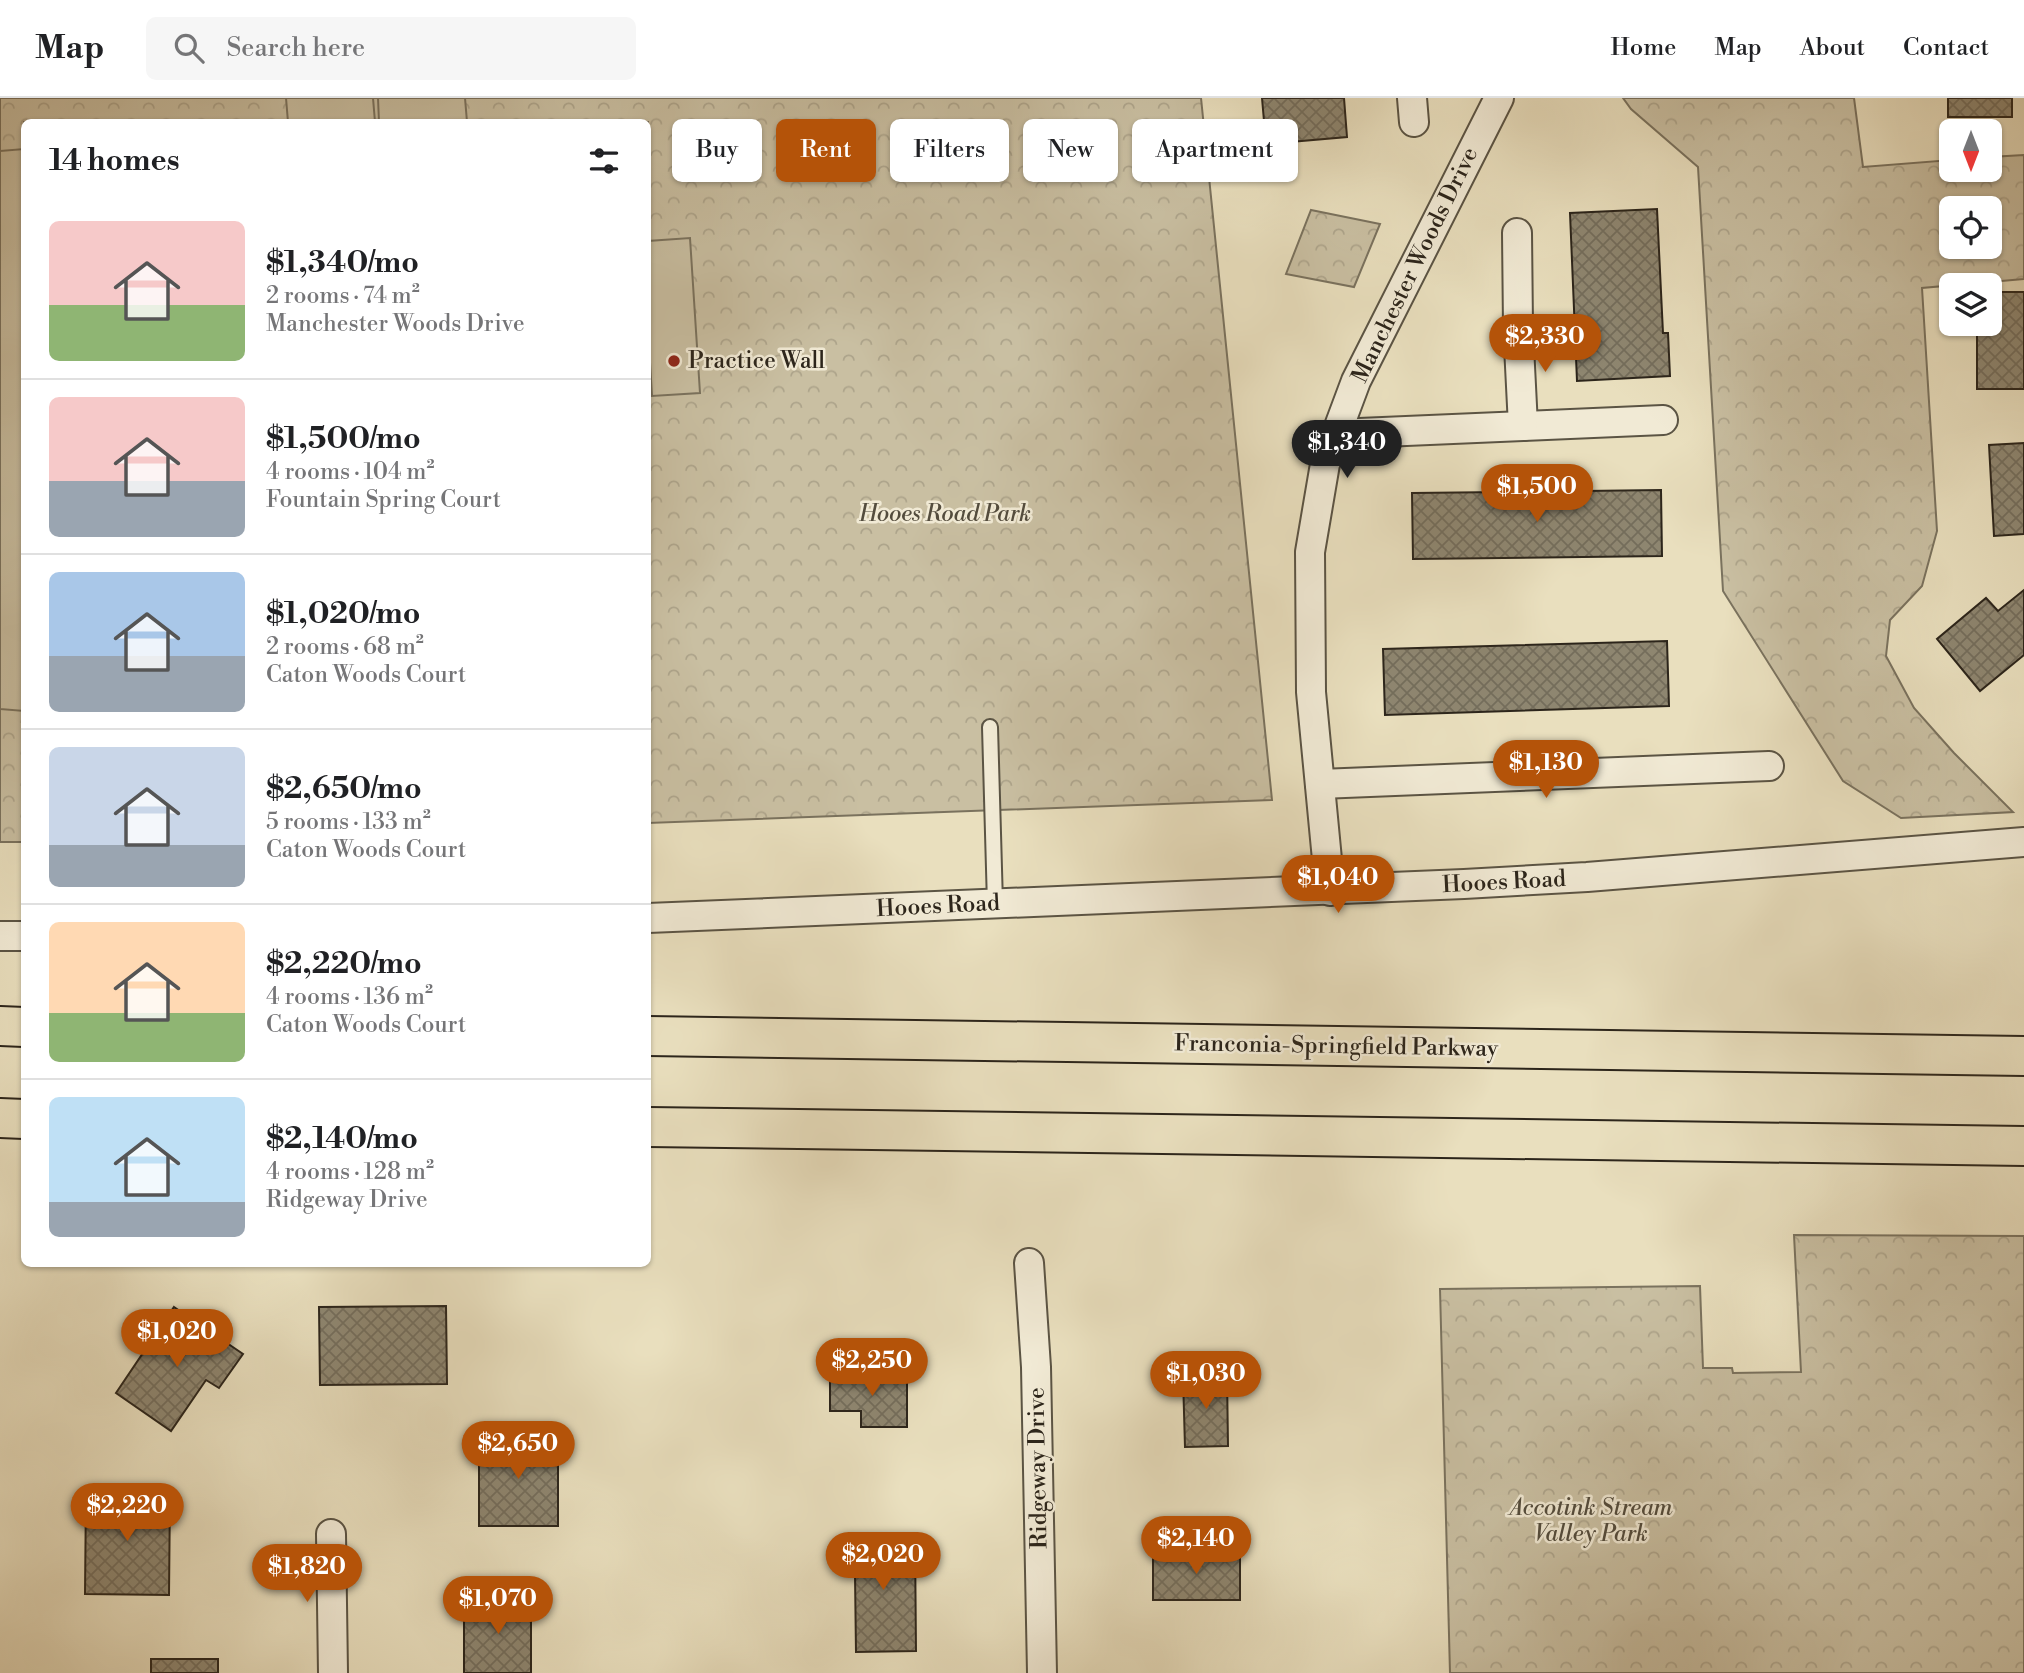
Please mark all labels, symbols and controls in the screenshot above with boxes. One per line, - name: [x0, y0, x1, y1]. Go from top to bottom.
- search box: [146, 17, 636, 80]
- text: Map: [35, 28, 104, 69]
- icon: search: [170, 29, 208, 67]
- text: Search here: [226, 32, 365, 64]
- text: Home: [1611, 33, 1676, 63]
- text: Map: [1714, 33, 1762, 63]
- text: About: [1800, 33, 1865, 63]
- text: Contact: [1903, 33, 1989, 63]
- chip: Buy: [672, 119, 762, 182]
- chip: Rent: [776, 119, 876, 182]
- chip: Filters: [890, 119, 1009, 182]
- chip: New: [1023, 119, 1118, 182]
- chip: Apartment: [1132, 119, 1298, 182]
- north arrow: [1939, 119, 2002, 182]
- map controls: [1939, 119, 2002, 336]
- text: 14 homes: [49, 142, 180, 180]
- icon: filters: [585, 142, 623, 180]
- street label: Manchester Woods Drive: [1346, 143, 1484, 387]
- button: locate: [1939, 196, 2002, 259]
- text: $1,340/mo: [266, 244, 419, 282]
- icon: home: [105, 249, 189, 333]
- button: layers: [1939, 273, 2002, 336]
- text: 2 rooms · 74 m²: [266, 282, 420, 310]
- text: Manchester Woods Drive: [266, 310, 525, 338]
- pin: $2,330: [1488, 314, 1602, 374]
- text: $2,330: [1505, 323, 1585, 351]
- place label: Practice Wall: [688, 347, 825, 375]
- marker: Practice Wall: [666, 353, 682, 369]
- text: $1,500/mo: [266, 420, 421, 458]
- pin: $1,340: [1290, 420, 1404, 480]
- icon: home: [105, 425, 189, 509]
- text: $1,340: [1308, 429, 1386, 457]
- text: 4 rooms · 104 m²: [266, 458, 435, 486]
- pin: $1,500: [1480, 464, 1594, 524]
- text: $1,500: [1497, 473, 1577, 501]
- text: Fountain Spring Court: [266, 486, 501, 514]
- park label: Hooes Road Park: [858, 500, 1031, 528]
- text: $1,020/mo: [266, 595, 421, 633]
- icon: home: [105, 600, 189, 684]
- text: 2 rooms · 68 m²: [266, 633, 424, 661]
- text: Caton Woods Court: [266, 661, 466, 689]
- pin: $1,130: [1489, 740, 1603, 800]
- text: $1,130: [1509, 749, 1583, 777]
- text: $2,650/mo: [266, 770, 422, 808]
- icon: home: [105, 775, 189, 859]
- text: 5 rooms · 133 m²: [266, 808, 431, 836]
- text: Caton Woods Court: [266, 836, 466, 864]
- pin: $1,040: [1281, 856, 1395, 915]
- text: $1,040: [1298, 864, 1378, 892]
- street label: Hooes Road: [1441, 865, 1567, 899]
- street label: Hooes Road: [875, 889, 1001, 923]
- text: $2,220/mo: [266, 945, 422, 983]
- icon: home: [105, 950, 189, 1034]
- text: 4 rooms · 136 m²: [266, 983, 433, 1011]
- text: Caton Woods Court: [266, 1011, 466, 1039]
- street label: Franconia-Springfield Parkway: [1174, 1029, 1499, 1063]
- text: $2,140/mo: [266, 1120, 418, 1158]
- icon: home: [105, 1125, 189, 1209]
- text: 4 rooms · 128 m²: [266, 1158, 434, 1186]
- text: Ridgeway Drive: [266, 1186, 428, 1214]
- pin: $1,020: [120, 1310, 234, 1369]
- text: $1,020: [137, 1318, 217, 1346]
- pin: $2,250: [815, 1338, 929, 1398]
- text: $2,250: [832, 1347, 912, 1375]
- pin: $1,030: [1149, 1352, 1263, 1411]
- text: $1,030: [1166, 1360, 1246, 1388]
- street label: Ridgeway Drive: [1023, 1387, 1053, 1549]
- pin: $2,650: [461, 1422, 575, 1481]
- text: $2,650: [478, 1430, 558, 1458]
- pin: $2,220: [70, 1484, 184, 1543]
- text: $2,220: [87, 1492, 167, 1520]
- park label: Accotink Stream Valley Park: [1506, 1494, 1673, 1548]
- pin: $2,140: [1139, 1516, 1253, 1576]
- text: $2,140: [1157, 1525, 1235, 1553]
- pin: $2,020: [826, 1532, 940, 1592]
- text: $2,020: [842, 1541, 924, 1569]
- pin: $1,820: [250, 1544, 364, 1604]
- text: $1,820: [268, 1553, 346, 1581]
- pin: $1,070: [441, 1576, 555, 1636]
- text: $1,070: [459, 1585, 537, 1613]

